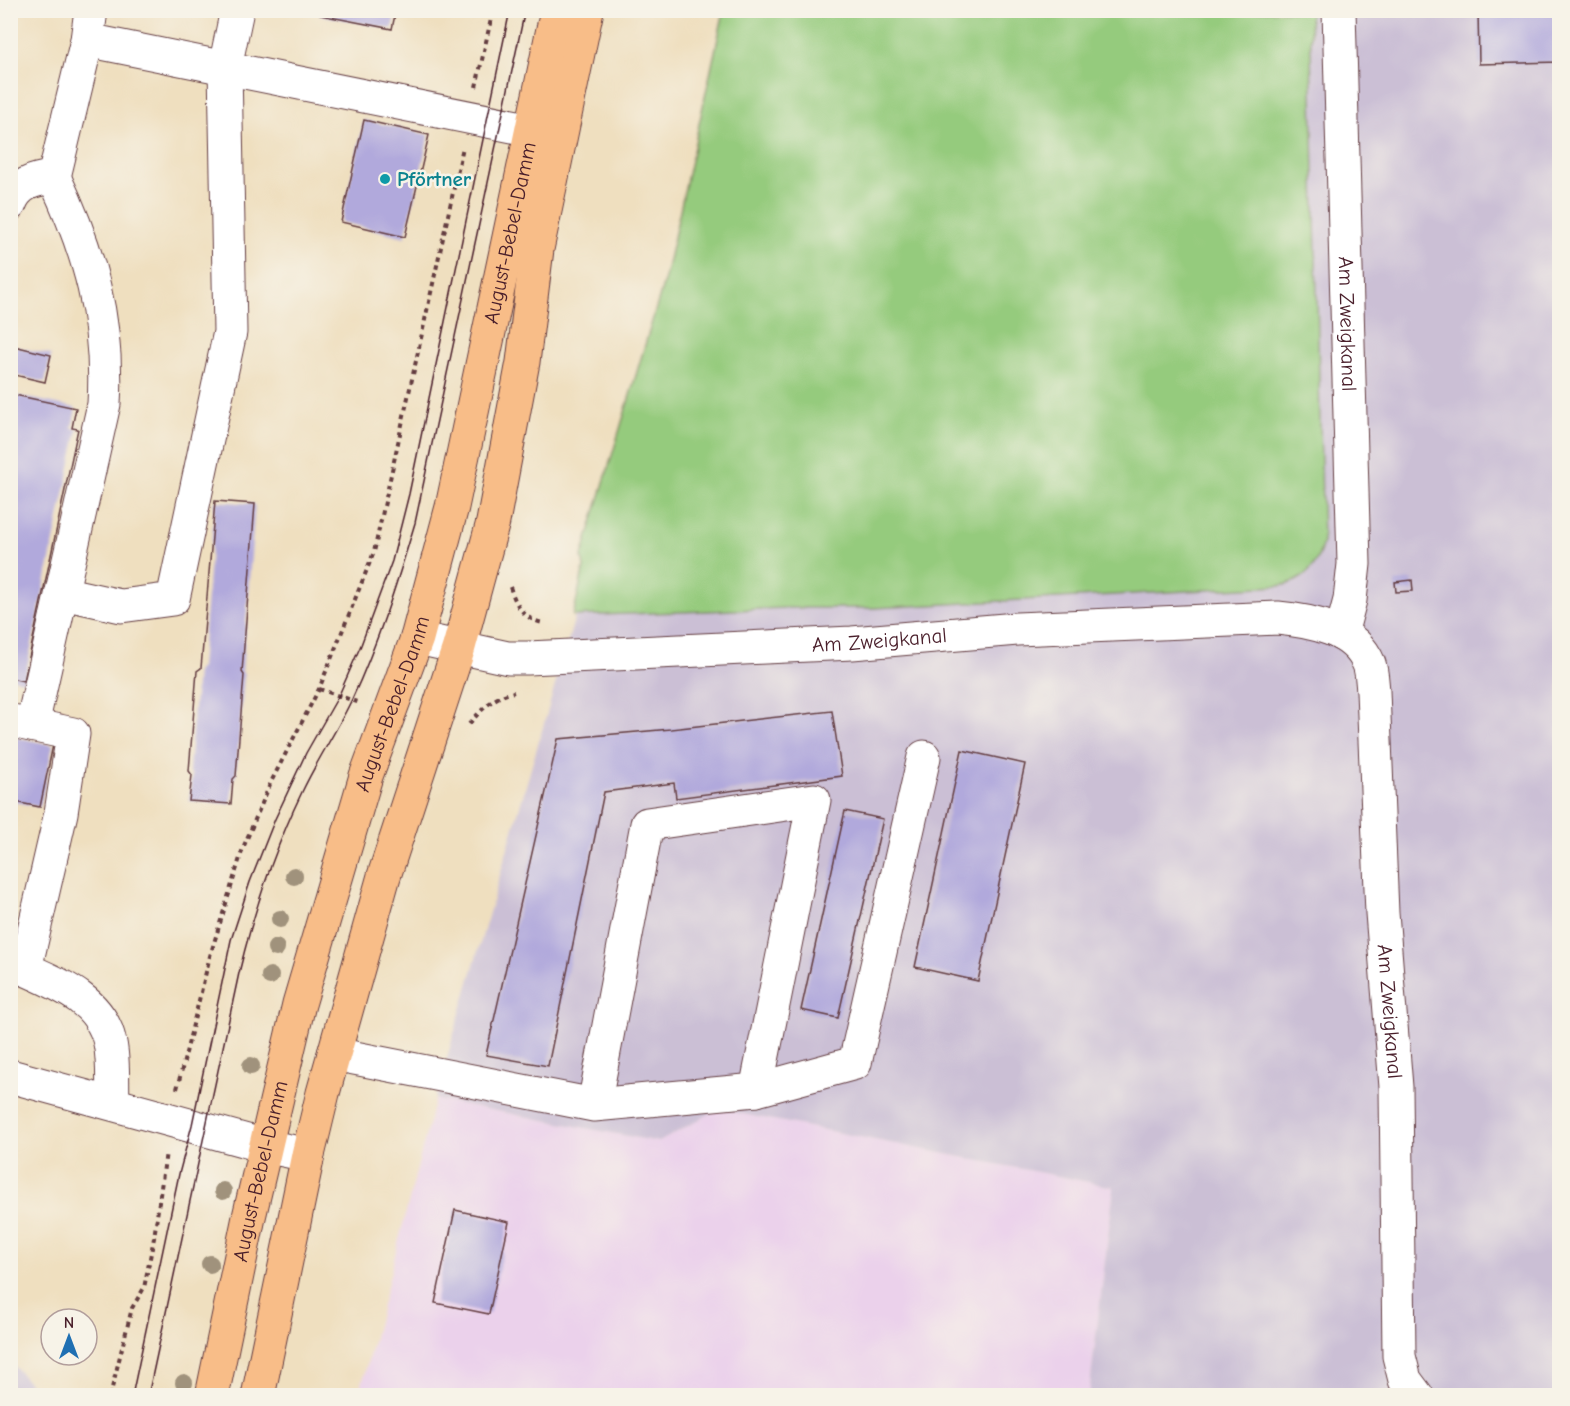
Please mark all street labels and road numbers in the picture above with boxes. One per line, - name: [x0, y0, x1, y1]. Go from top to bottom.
- street label: August-Bebel-Damm: [479, 140, 541, 326]
- street label: Am Zweigkanal: [1334, 256, 1361, 392]
- street label: August-Bebel-Damm: [350, 613, 434, 795]
- street label: Am Zweigkanal: [811, 623, 948, 657]
- street label: Am Zweigkanal: [1373, 943, 1407, 1080]
- street label: August-Bebel-Damm: [228, 1078, 293, 1264]

